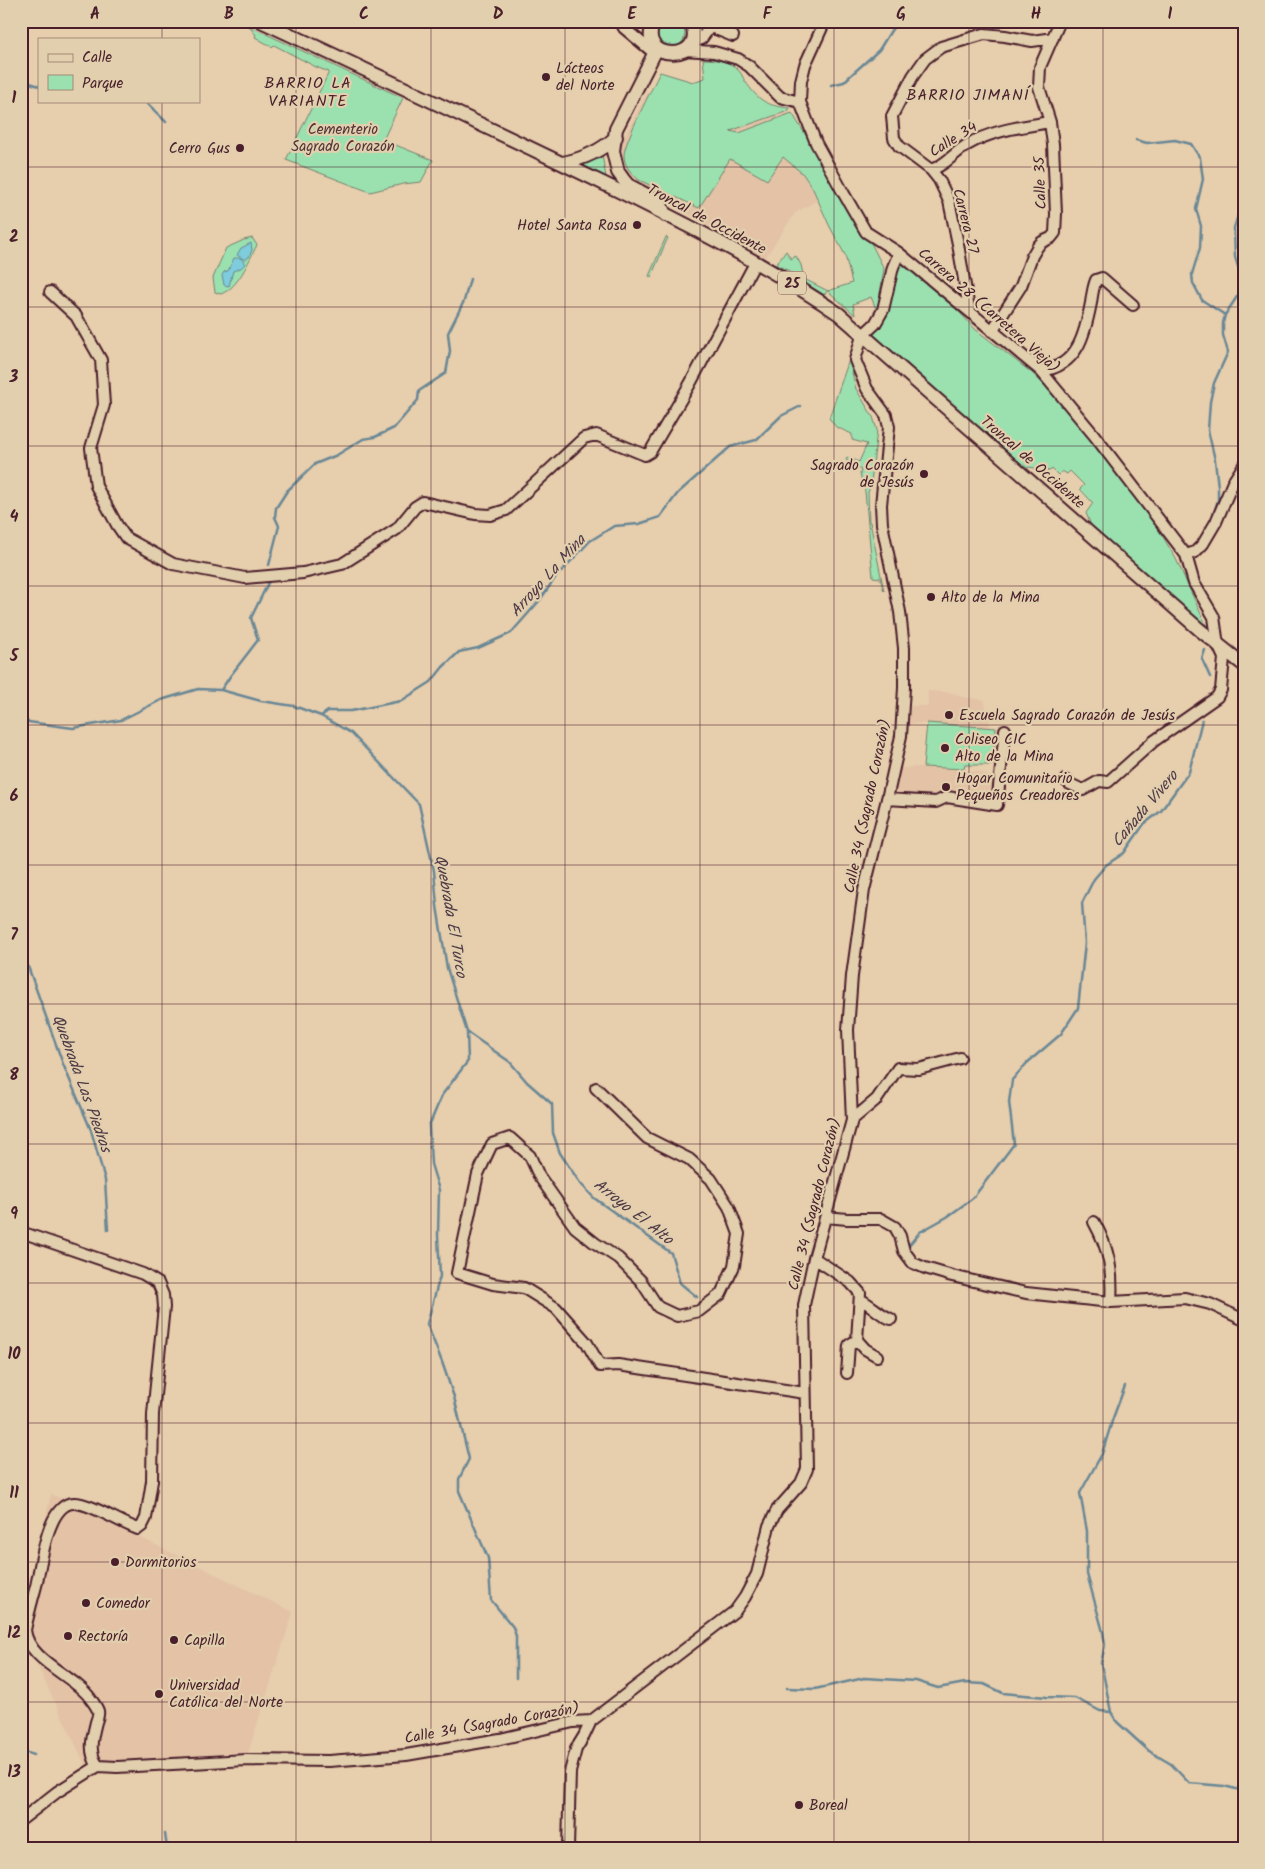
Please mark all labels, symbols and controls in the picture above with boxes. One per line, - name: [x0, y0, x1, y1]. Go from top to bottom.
- text: A: [90, 2, 100, 27]
- text: B: [224, 2, 234, 27]
- text: C: [359, 2, 369, 27]
- text: D: [493, 2, 504, 27]
- text: E: [628, 2, 638, 27]
- text: F: [763, 2, 773, 27]
- text: G: [896, 2, 906, 27]
- text: H: [1031, 2, 1041, 27]
- text: I: [1168, 2, 1173, 27]
- legend: [38, 38, 200, 102]
- text: Calle: [82, 46, 112, 70]
- place label: Lácteos del Norte: [556, 57, 615, 98]
- district label: BARRIO LA VARIANTE: [264, 71, 352, 114]
- marker: Lácteos del Norte: [540, 71, 552, 83]
- text: Parque: [82, 72, 123, 96]
- district label: BARRIO JIMANÍ: [906, 83, 1032, 108]
- text: 1: [12, 86, 17, 111]
- street label: Calle 34: [925, 116, 982, 164]
- park label: Cementerio Sagrado Corazón: [291, 118, 395, 159]
- place label: Cerro Gus: [169, 137, 231, 161]
- marker: Cerro Gus: [234, 142, 246, 154]
- street label: Calle 35: [1028, 155, 1054, 210]
- street label: Troncal de Occidente: [642, 178, 771, 262]
- street label: Carrera 27: [945, 186, 985, 257]
- place label: Hotel Santa Rosa: [517, 214, 627, 238]
- marker: Hotel Santa Rosa: [631, 219, 643, 231]
- text: 2: [9, 225, 19, 250]
- street label: Carrera 28 (Carretera Vieja): [912, 242, 1065, 379]
- road number: 25: [778, 272, 806, 294]
- text: 3: [9, 365, 19, 390]
- street label: Troncal de Occidente: [975, 410, 1090, 515]
- place label: Sagrado Corazón de Jesús: [810, 454, 915, 495]
- marker: Sagrado Corazón de Jesús: [918, 468, 930, 480]
- text: 4: [10, 505, 19, 530]
- water label: Arroyo La Mina: [504, 528, 593, 623]
- place label: Alto de la Mina: [941, 586, 1040, 610]
- marker: Alto de la Mina: [925, 591, 937, 603]
- text: 5: [9, 644, 20, 669]
- place label: Escuela Sagrado Corazón de Jesús: [959, 704, 1176, 728]
- marker: Escuela Sagrado Corazón de Jesús: [943, 709, 955, 721]
- street label: Calle 34 (Sagrado Corazón): [838, 717, 898, 895]
- place label: Coliseo CIC Alto de la Mina: [955, 728, 1054, 769]
- marker: Coliseo CIC Alto de la Mina: [939, 742, 951, 754]
- water label: Cañada Vivero: [1105, 764, 1186, 853]
- place label: Hogar Comunitario Pequeños Creadores: [956, 767, 1080, 808]
- marker: Hogar Comunitario Pequeños Creadores: [940, 781, 952, 793]
- text: 6: [10, 784, 19, 809]
- water label: Quebrada El Turco: [427, 853, 474, 981]
- text: 7: [10, 923, 18, 948]
- water label: Quebrada Las Piedras: [45, 1011, 119, 1158]
- text: 8: [9, 1063, 19, 1088]
- street label: Calle 34 (Sagrado Corazón): [782, 1115, 848, 1293]
- water label: Arroyo El Alto: [588, 1173, 680, 1253]
- text: 9: [10, 1202, 18, 1227]
- text: 10: [7, 1342, 21, 1367]
- text: 11: [9, 1481, 19, 1506]
- place label: Dormitorios: [125, 1551, 197, 1575]
- marker: Dormitorios: [109, 1556, 121, 1568]
- place label: Comedor: [96, 1592, 151, 1616]
- marker: Comedor: [80, 1597, 92, 1609]
- text: 12: [7, 1621, 21, 1646]
- place label: Rectoría: [78, 1625, 128, 1649]
- place label: Capilla: [184, 1629, 225, 1653]
- marker: Rectoría: [62, 1630, 74, 1642]
- marker: Capilla: [168, 1634, 180, 1646]
- place label: Universidad Católica del Norte: [169, 1674, 283, 1715]
- marker: Universidad Católica del Norte: [153, 1688, 165, 1700]
- street label: Calle 34 (Sagrado Corazón): [403, 1697, 582, 1751]
- text: 13: [7, 1760, 21, 1785]
- place label: Boreal: [809, 1794, 848, 1818]
- marker: Boreal: [793, 1799, 805, 1811]

